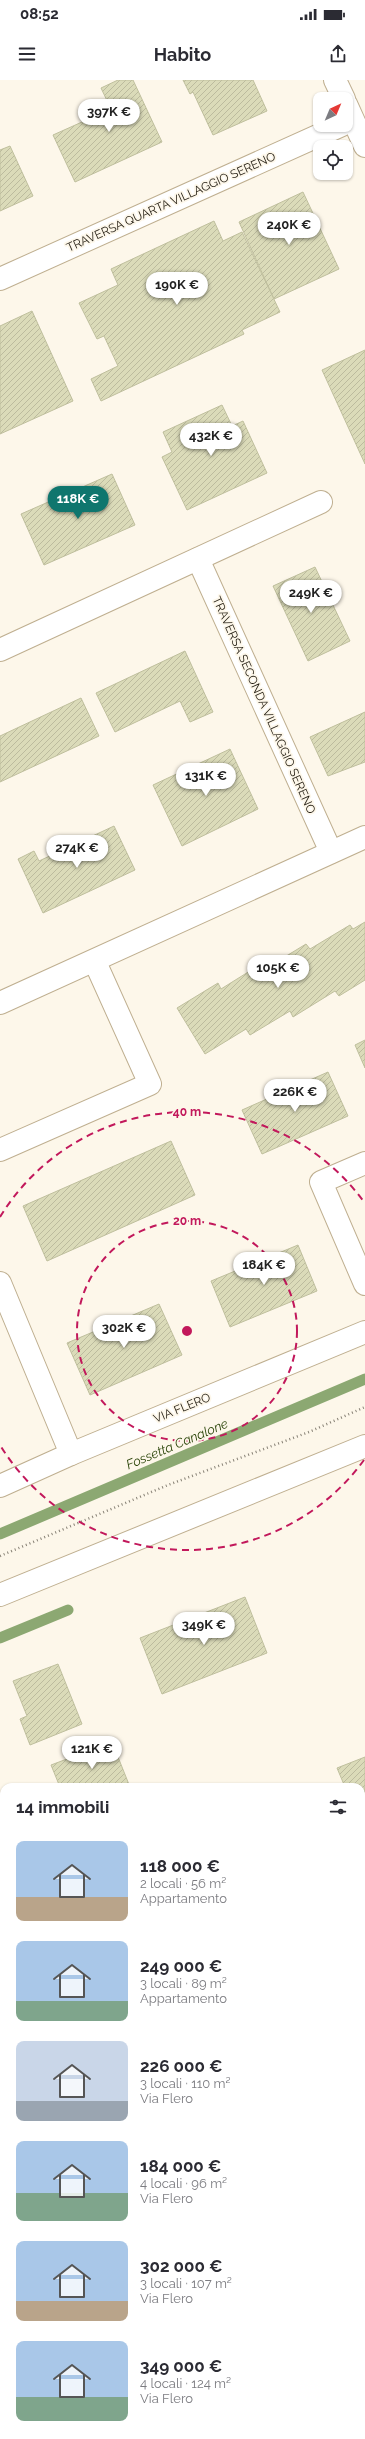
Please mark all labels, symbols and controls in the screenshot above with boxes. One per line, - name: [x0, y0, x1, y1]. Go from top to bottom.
- text: 08:52: [20, 5, 59, 23]
- icon: menu: [16, 43, 38, 65]
- icon: share: [327, 43, 349, 65]
- text: Habito: [154, 44, 211, 65]
- north arrow: [313, 92, 353, 132]
- map controls: [313, 92, 353, 180]
- pin: 397K €: [76, 99, 142, 133]
- text: 397K €: [87, 104, 131, 119]
- button: locate: [313, 140, 353, 180]
- street label: TRAVERSA QUARTA VILLAGGIO SERENO: [64, 149, 278, 255]
- pin: 240K €: [256, 212, 322, 246]
- text: 240K €: [267, 217, 311, 232]
- pin: 190K €: [144, 272, 210, 306]
- text: 190K €: [155, 277, 199, 292]
- pin: 432K €: [178, 423, 244, 457]
- text: 432K €: [189, 428, 233, 443]
- pin: 118K €: [45, 486, 111, 520]
- text: 118K €: [57, 491, 99, 506]
- pin: 249K €: [278, 580, 344, 614]
- text: 249K €: [289, 585, 333, 600]
- street label: TRAVERSA SECONDA VILLAGGIO SERENO: [210, 594, 318, 816]
- pin: 131K €: [173, 763, 239, 797]
- text: 131K €: [185, 768, 227, 783]
- pin: 274K €: [44, 835, 110, 869]
- text: 274K €: [55, 840, 99, 855]
- pin: 105K €: [245, 955, 311, 989]
- text: 105K €: [256, 960, 300, 975]
- pin: 226K €: [262, 1079, 328, 1113]
- text: 226K €: [273, 1084, 317, 1099]
- text: 40 m: [173, 1105, 201, 1119]
- text: 20 m: [173, 1214, 201, 1228]
- pin: 184K €: [231, 1252, 297, 1286]
- text: 184K €: [242, 1257, 286, 1272]
- pin: 302K €: [91, 1315, 157, 1349]
- text: 302K €: [102, 1320, 146, 1335]
- centre of rings: [180, 1324, 194, 1338]
- street label: VIA FLERO: [151, 1390, 213, 1426]
- water label: Fossetta Canalone: [124, 1416, 230, 1472]
- pin: 349K €: [171, 1612, 237, 1646]
- text: 349K €: [182, 1617, 226, 1632]
- pin: 121K €: [59, 1736, 125, 1770]
- text: 121K €: [71, 1741, 113, 1756]
- icon: filters: [327, 1796, 349, 1818]
- text: 14 immobili: [16, 1797, 109, 1817]
- text: 118 000 €: [140, 1856, 220, 1876]
- icon: home: [48, 1857, 96, 1905]
- text: 2 locali · 56 m²: [140, 1876, 226, 1891]
- text: Appartamento: [140, 1891, 227, 1906]
- text: 249 000 €: [140, 1956, 222, 1976]
- icon: home: [48, 1957, 96, 2005]
- text: 3 locali · 89 m²: [140, 1976, 227, 1991]
- text: Appartamento: [140, 1991, 227, 2006]
- text: 226 000 €: [140, 2056, 223, 2076]
- icon: home: [48, 2057, 96, 2105]
- text: 3 locali · 110 m²: [140, 2076, 231, 2091]
- text: Via Flero: [140, 2091, 193, 2106]
- text: 184 000 €: [140, 2156, 221, 2176]
- icon: home: [48, 2157, 96, 2205]
- text: 4 locali · 96 m²: [140, 2176, 227, 2191]
- text: Via Flero: [140, 2191, 193, 2206]
- text: 302 000 €: [140, 2256, 223, 2276]
- icon: home: [48, 2257, 96, 2305]
- text: 3 locali · 107 m²: [140, 2276, 232, 2291]
- text: Via Flero: [140, 2291, 193, 2306]
- text: 349 000 €: [140, 2356, 222, 2376]
- icon: home: [48, 2357, 96, 2405]
- text: 4 locali · 124 m²: [140, 2376, 231, 2391]
- text: Via Flero: [140, 2391, 193, 2406]

